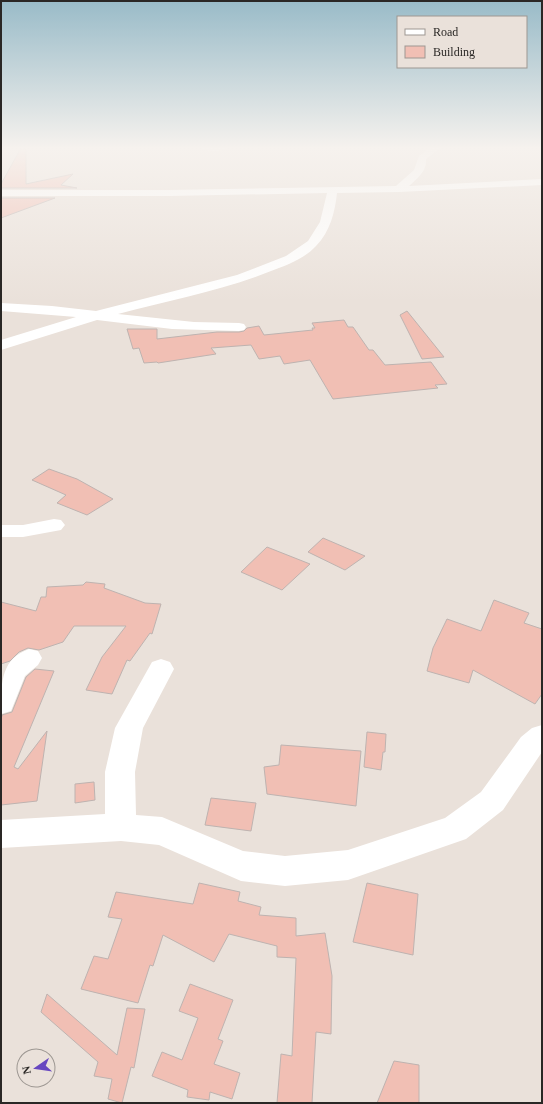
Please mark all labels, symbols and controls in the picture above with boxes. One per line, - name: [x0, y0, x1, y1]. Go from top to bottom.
- legend: [397, 16, 527, 68]
- text: Road: [433, 25, 458, 39]
- text: Building: [433, 45, 475, 59]
- north arrow: [16, 1048, 56, 1088]
- text: N: [20, 1065, 33, 1075]

